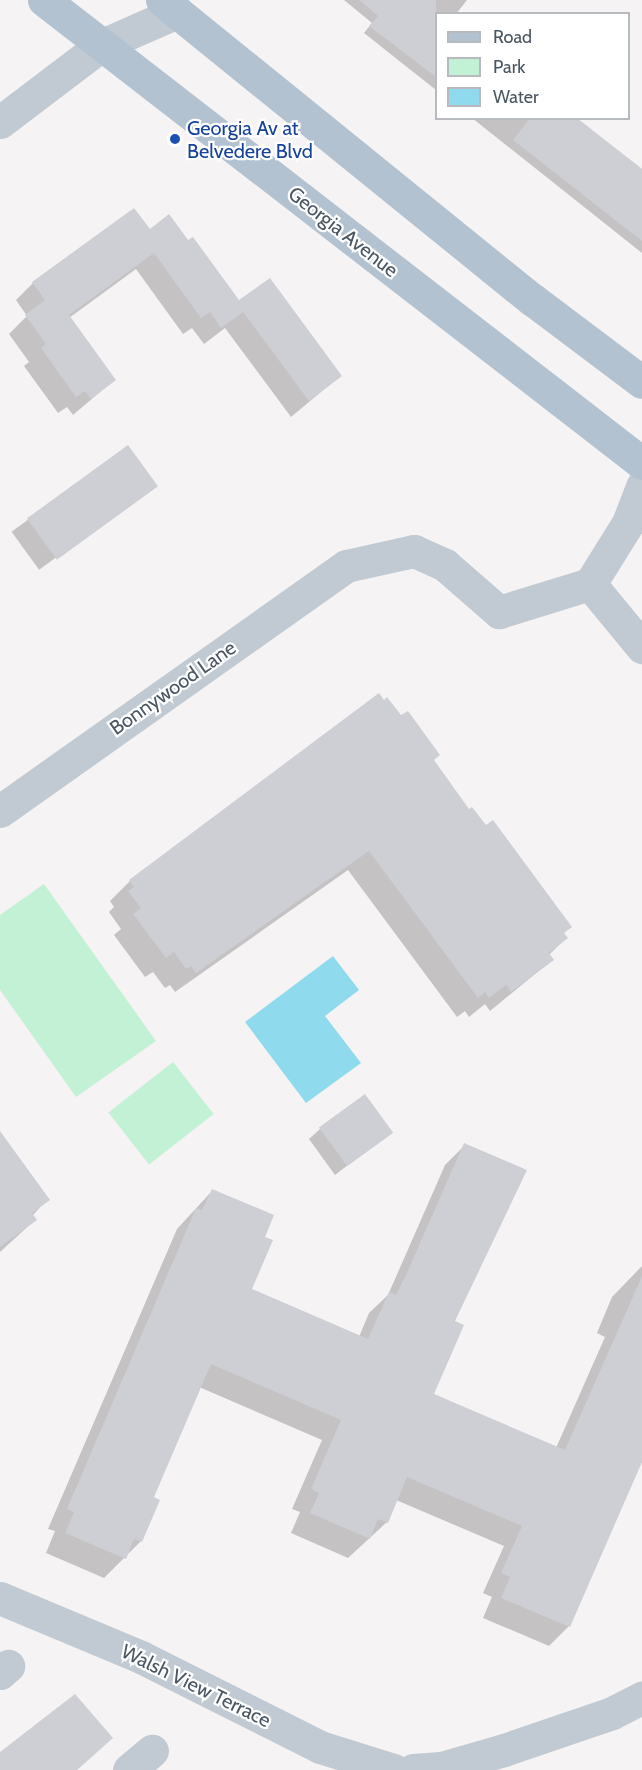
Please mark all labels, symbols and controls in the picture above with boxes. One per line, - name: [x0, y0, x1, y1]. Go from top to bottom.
- legend: [435, 12, 630, 120]
- text: Road: [493, 26, 532, 48]
- text: Park: [493, 56, 525, 78]
- text: Water: [493, 86, 539, 108]
- place label: Georgia Av at Belvedere Blvd: [187, 116, 313, 163]
- marker: Georgia Av at Belvedere Blvd: [168, 132, 182, 146]
- street label: Georgia Avenue: [283, 182, 403, 282]
- street label: Bonnywood Lane: [105, 636, 241, 740]
- street label: Walsh View Terrace: [117, 1639, 275, 1733]

